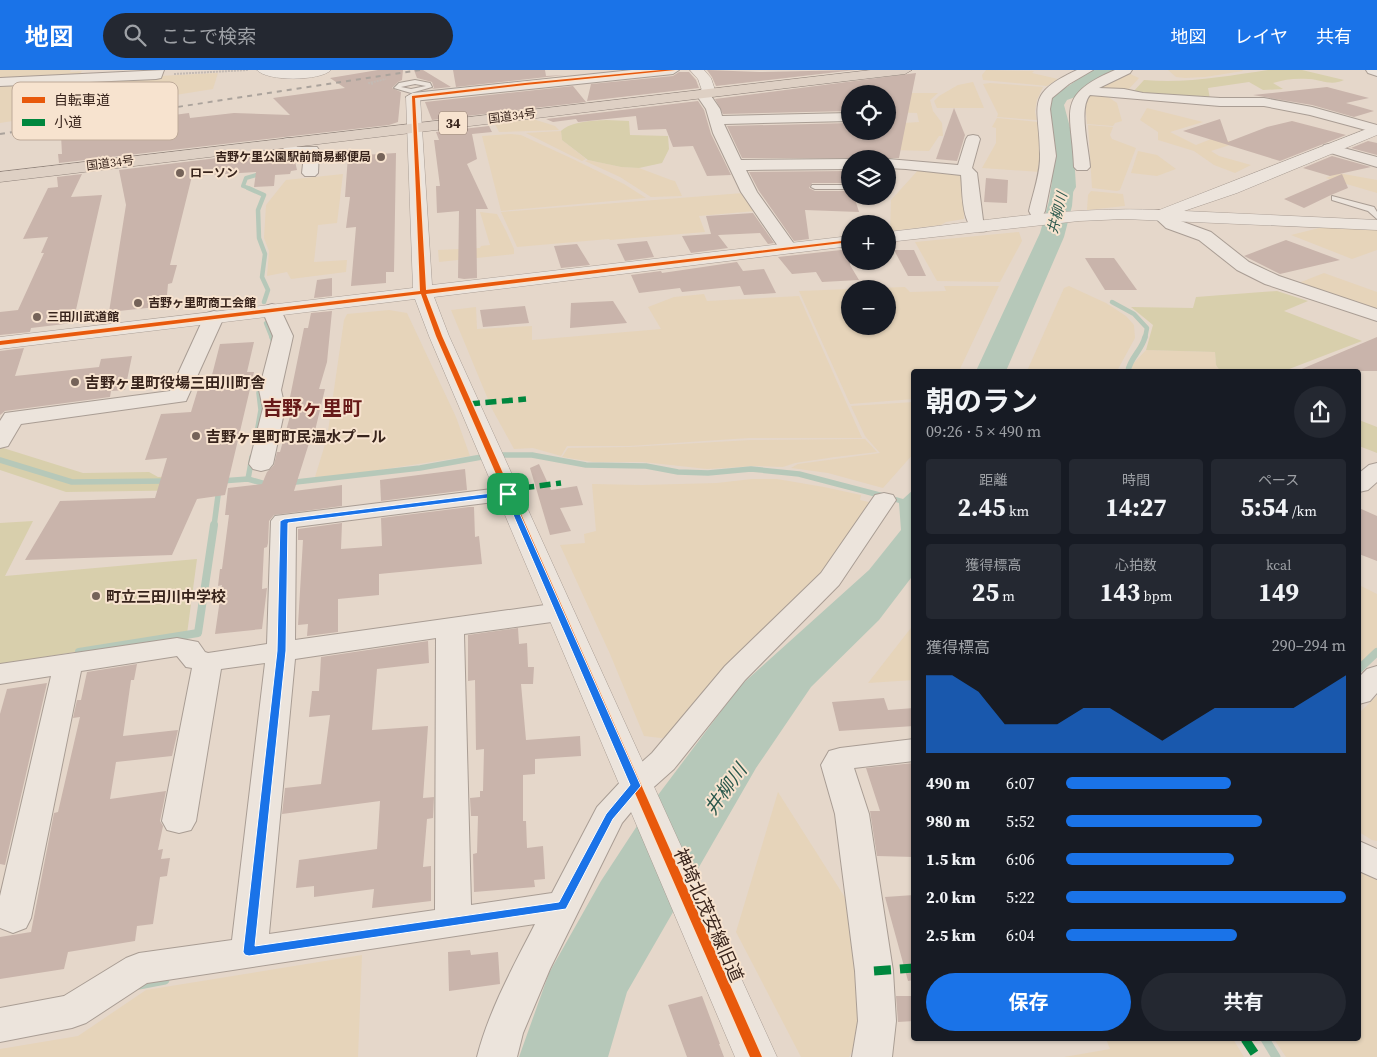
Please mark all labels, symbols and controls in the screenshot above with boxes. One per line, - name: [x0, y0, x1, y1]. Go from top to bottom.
- search box: [103, 13, 453, 58]
- text: 地図: [25, 20, 73, 53]
- icon: search: [121, 21, 149, 49]
- text: ここで検索: [161, 23, 256, 49]
- text: 地図: [1171, 24, 1207, 49]
- text: レイヤ: [1235, 24, 1288, 49]
- text: 共有: [1316, 24, 1352, 49]
- legend: [12, 82, 178, 140]
- map controls: [841, 85, 896, 335]
- button: locate: [841, 85, 896, 140]
- text: 自転車道: [54, 90, 110, 110]
- street label: 国道34号: [487, 105, 537, 127]
- text: 小道: [54, 112, 82, 132]
- road number: 34: [439, 112, 467, 134]
- place label: 吉野ケ里公園駅前簡易郵便局: [215, 149, 371, 165]
- button: layers: [841, 150, 896, 205]
- marker: 吉野ケ里公園駅前簡易郵便局: [375, 151, 387, 163]
- street label: 国道34号: [85, 152, 135, 174]
- place label: ローソン: [190, 165, 238, 181]
- marker: ローソン: [174, 167, 186, 179]
- water label: 井柳川: [1042, 188, 1072, 236]
- button: +: [841, 215, 896, 270]
- button: −: [841, 280, 896, 335]
- place label: 吉野ヶ里町商工会館: [148, 295, 256, 311]
- marker: 吉野ヶ里町商工会館: [132, 297, 144, 309]
- place label: 三田川武道館: [47, 309, 119, 325]
- marker: 三田川武道館: [31, 311, 43, 323]
- place label: 吉野ヶ里町役場三田川町舎: [85, 372, 266, 393]
- marker: 吉野ヶ里町役場三田川町舎: [69, 376, 81, 388]
- text: 朝のラン: [926, 382, 1038, 420]
- button: share: [1294, 386, 1346, 438]
- district label: 吉野ヶ里町: [262, 394, 362, 422]
- text: 09:26 · 5 × 490 m: [926, 420, 1041, 442]
- place label: 吉野ヶ里町町民温水プール: [206, 426, 386, 447]
- marker: 吉野ヶ里町町民温水プール: [190, 430, 202, 442]
- text: 距離: [979, 470, 1007, 490]
- text: 時間: [1122, 470, 1150, 490]
- text: ペース: [1258, 470, 1299, 490]
- pin: [487, 473, 529, 515]
- icon: arrive: [494, 480, 522, 508]
- text: 2.45: [957, 490, 1006, 524]
- text: 14:27: [1105, 490, 1167, 524]
- text: 5:54: [1241, 490, 1289, 524]
- text: km: [1006, 501, 1029, 521]
- text: /km: [1289, 501, 1317, 521]
- text: 獲得標高: [965, 555, 1021, 575]
- text: 心拍数: [1115, 555, 1157, 575]
- text: kcal: [1266, 555, 1291, 575]
- text: 25: [972, 575, 999, 609]
- text: 143: [1100, 575, 1140, 609]
- text: 149: [1258, 575, 1299, 609]
- place label: 町立三田川中学校: [106, 586, 226, 607]
- text: m: [999, 586, 1015, 606]
- text: bpm: [1140, 586, 1172, 606]
- marker: 町立三田川中学校: [90, 590, 102, 602]
- text: 290–294 m: [1272, 634, 1346, 656]
- text: 獲得標高: [926, 636, 990, 658]
- water label: 井柳川: [698, 757, 753, 820]
- text: 490 m: [926, 772, 970, 794]
- text: 6:07: [1006, 772, 1035, 794]
- text: 980 m: [926, 810, 970, 832]
- text: 5:52: [1006, 810, 1035, 832]
- street label: 神埼北茂安線旧道: [668, 844, 750, 986]
- text: 1.5 km: [926, 848, 976, 870]
- text: 6:06: [1006, 848, 1035, 870]
- text: 2.0 km: [926, 886, 976, 908]
- text: 5:22: [1006, 886, 1035, 908]
- text: 2.5 km: [926, 924, 976, 946]
- text: 6:04: [1006, 924, 1035, 946]
- button: 保存: [926, 973, 1131, 1031]
- button: 共有: [1141, 973, 1346, 1031]

